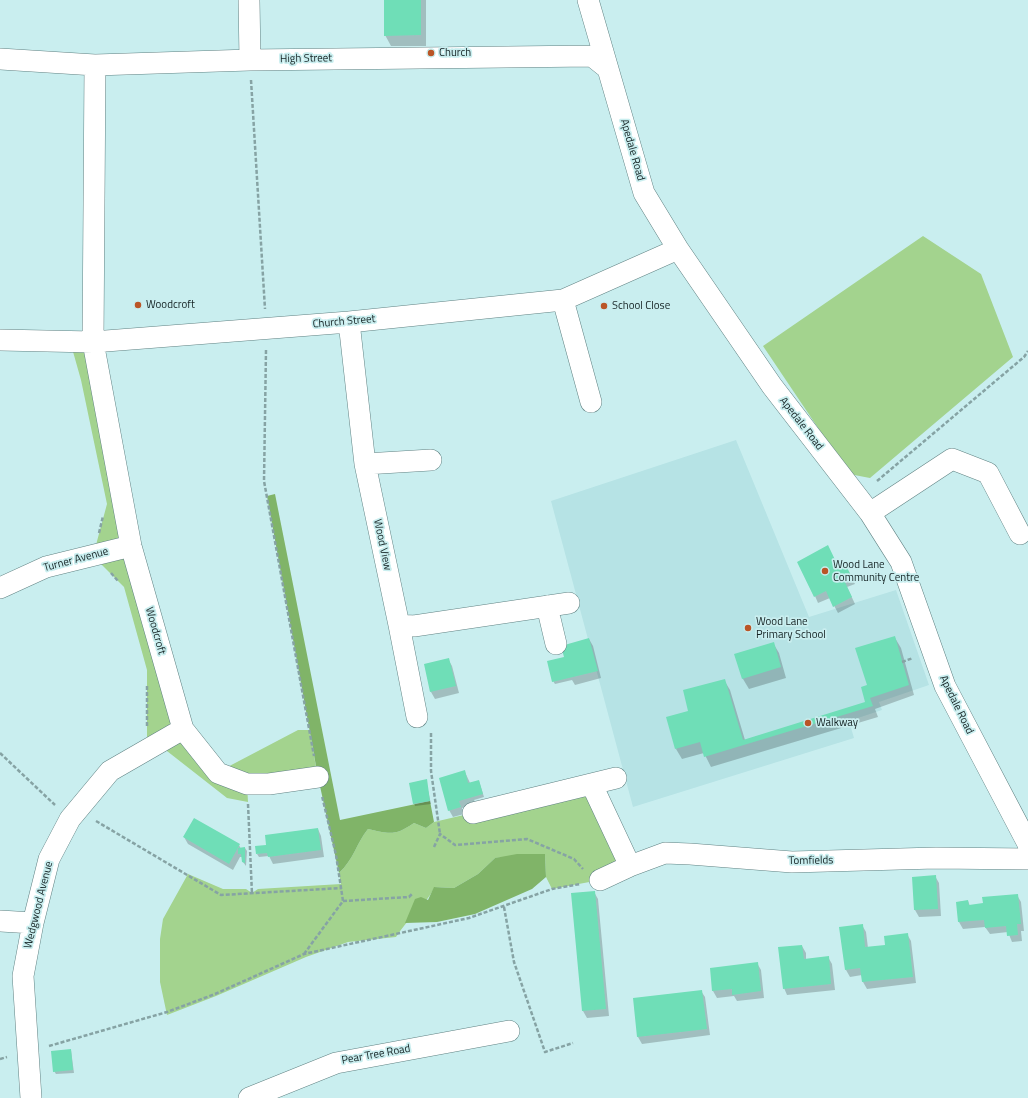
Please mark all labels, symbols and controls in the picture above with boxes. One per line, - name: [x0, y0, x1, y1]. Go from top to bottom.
- place label: Church: [439, 46, 471, 60]
- marker: Church: [426, 48, 436, 58]
- street label: High Street: [280, 52, 332, 66]
- street label: Apedale Road: [617, 118, 647, 182]
- place label: Woodcroft: [146, 298, 195, 312]
- place label: School Close: [612, 299, 670, 313]
- marker: Woodcroft: [133, 300, 143, 310]
- marker: School Close: [599, 301, 609, 311]
- street label: Church Street: [312, 313, 376, 331]
- street label: Apedale Road: [776, 395, 826, 453]
- street label: Wood View: [370, 518, 394, 572]
- street label: Turner Avenue: [42, 545, 110, 575]
- place label: Wood Lane Community Centre: [833, 558, 919, 584]
- marker: Wood Lane Community Centre: [820, 566, 830, 576]
- street label: Woodcroft: [142, 606, 168, 656]
- place label: Wood Lane Primary School: [756, 615, 826, 641]
- marker: Wood Lane Primary School: [743, 623, 753, 633]
- street label: Apedale Road: [936, 674, 976, 736]
- place label: Walkway: [816, 716, 858, 730]
- marker: Walkway: [803, 718, 813, 728]
- street label: Tomfields: [788, 854, 834, 868]
- street label: Wedgwood Avenue: [22, 860, 56, 950]
- street label: Pear Tree Road: [341, 1042, 411, 1068]

